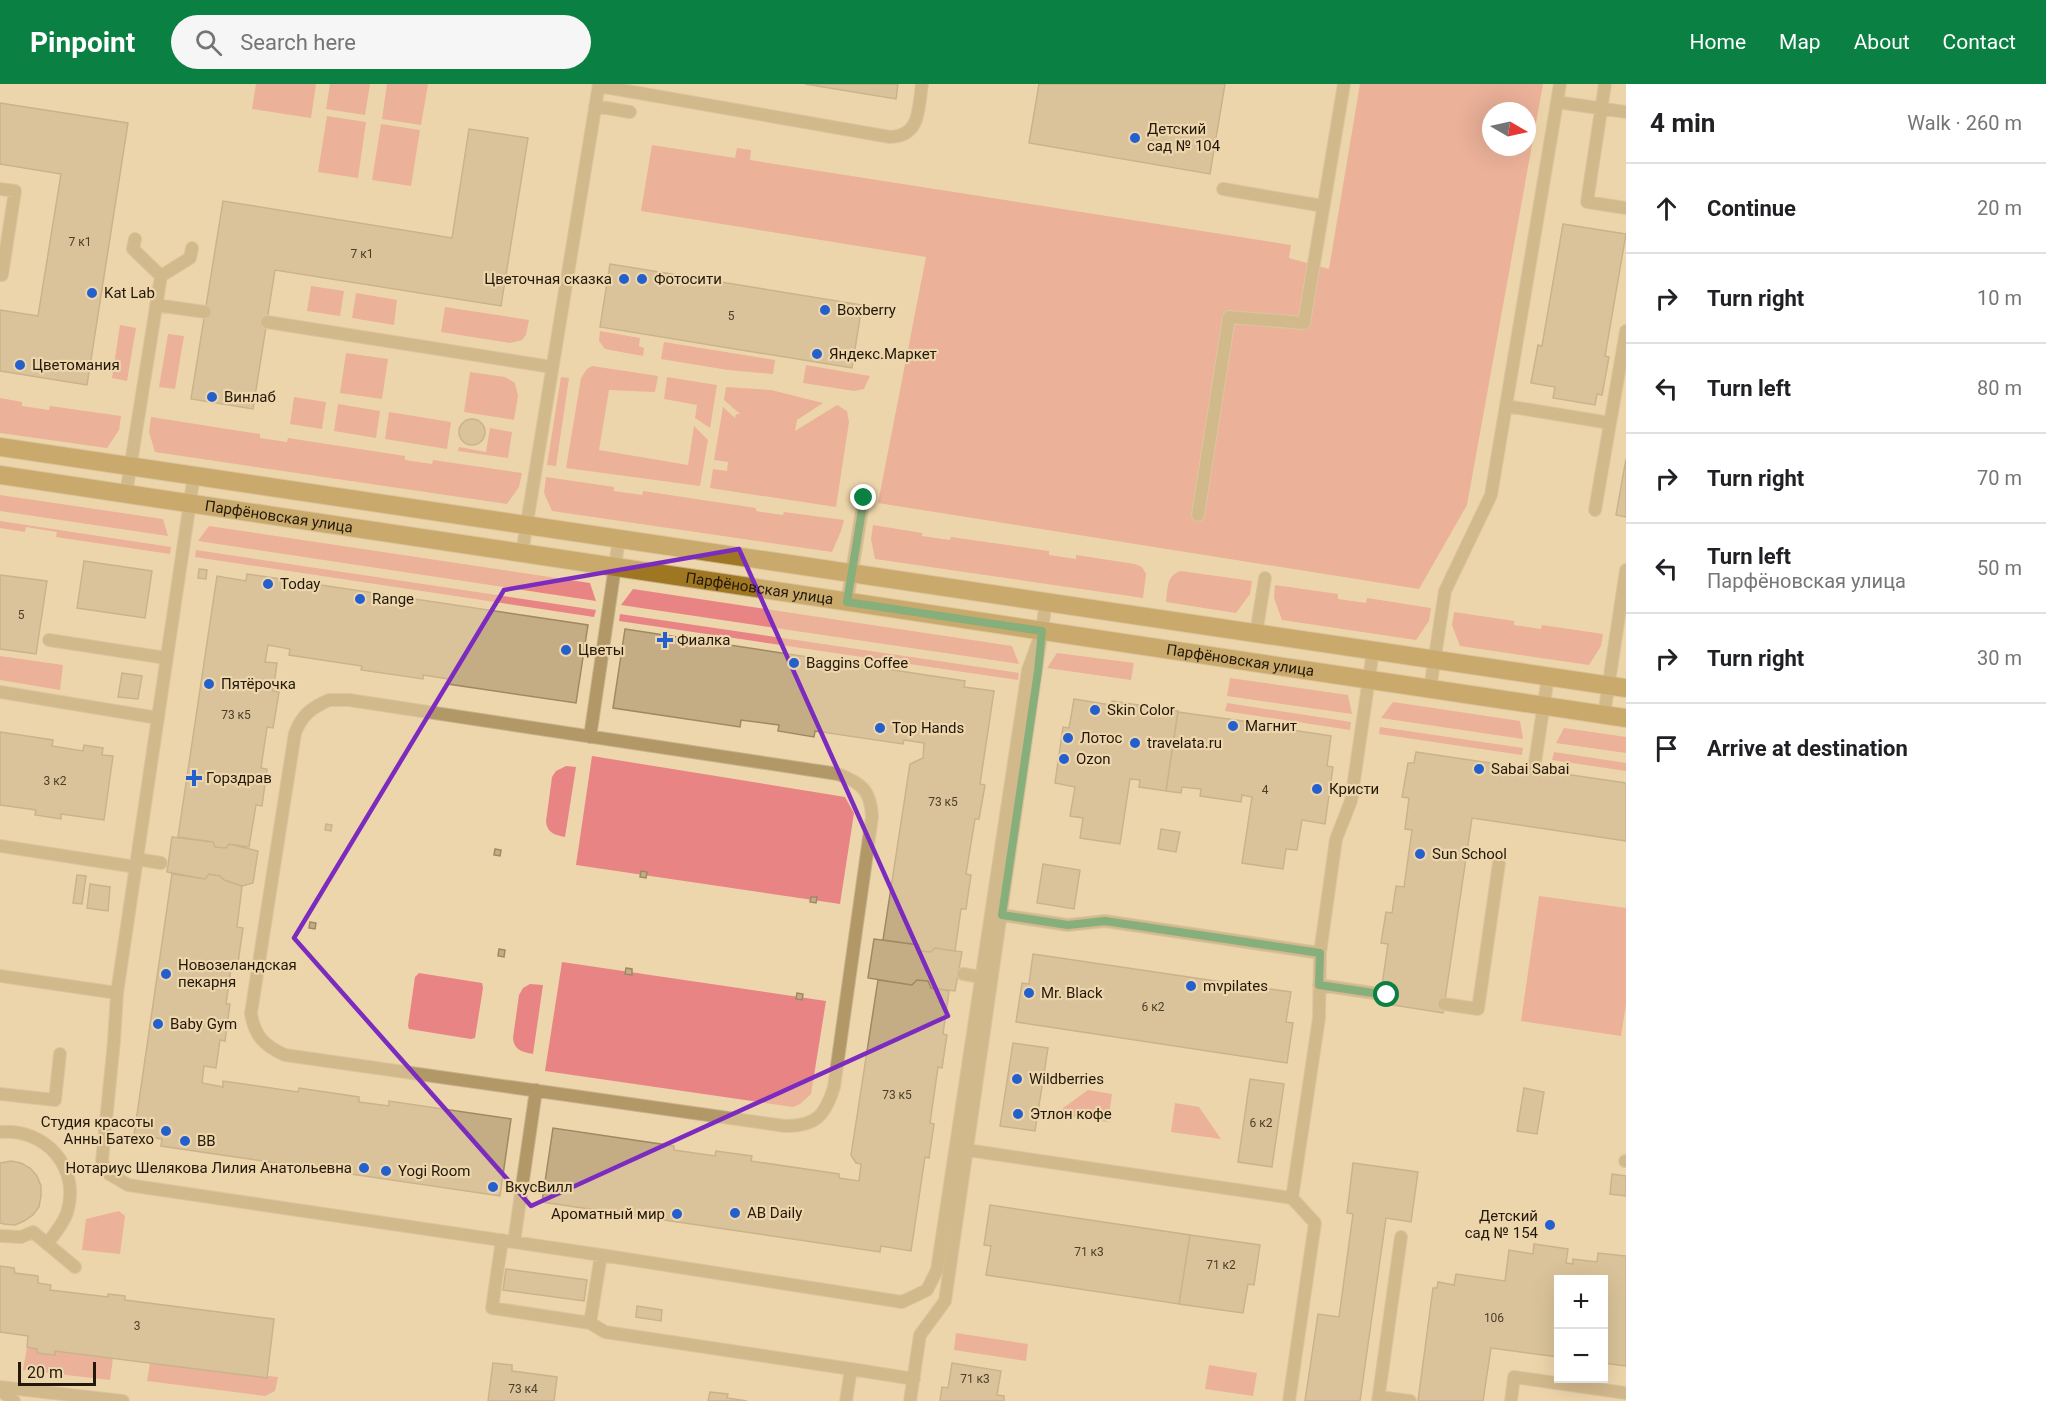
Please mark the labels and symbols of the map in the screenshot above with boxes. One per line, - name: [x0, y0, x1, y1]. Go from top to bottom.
- north arrow: [1482, 102, 1536, 156]
- place label: Детский сад № 104: [1147, 120, 1221, 155]
- marker: Детский сад № 104: [1128, 131, 1142, 145]
- house number: 7 к1: [69, 235, 91, 249]
- house number: 7 к1: [351, 247, 373, 261]
- place label: Цветочная сказка: [484, 270, 612, 288]
- place label: Фотосити: [654, 270, 722, 288]
- marker: Цветочная сказка: [617, 272, 631, 286]
- marker: Фотосити: [635, 272, 649, 286]
- place label: Kat Lab: [104, 284, 155, 302]
- marker: Kat Lab: [85, 286, 99, 300]
- place label: Boxberry: [837, 301, 896, 319]
- marker: Boxberry: [818, 303, 832, 317]
- house number: 5: [728, 309, 735, 323]
- place label: Яндекс.Маркет: [829, 345, 937, 363]
- marker: Яндекс.Маркет: [810, 347, 824, 361]
- place label: Цветомания: [32, 356, 120, 374]
- marker: Цветомания: [13, 358, 27, 372]
- place label: Винлаб: [224, 388, 276, 406]
- marker: Винлаб: [205, 390, 219, 404]
- route end: [850, 484, 876, 510]
- street label: Парфёновская улица: [204, 497, 354, 537]
- street label: Парфёновская улица: [684, 569, 835, 608]
- place label: Today: [280, 575, 320, 593]
- marker: Today: [261, 577, 275, 591]
- place label: Range: [372, 590, 414, 608]
- marker: Range: [353, 592, 367, 606]
- house number: 5: [18, 608, 25, 622]
- place label: Фиалка: [677, 631, 730, 649]
- marker: Фиалка: [658, 633, 672, 647]
- street label: Парфёновская улица: [1165, 640, 1315, 680]
- place label: Цветы: [578, 641, 624, 659]
- marker: Цветы: [559, 643, 573, 657]
- place label: Baggins Coffee: [806, 654, 908, 672]
- marker: Baggins Coffee: [787, 656, 801, 670]
- place label: Пятёрочка: [221, 675, 296, 693]
- marker: Пятёрочка: [202, 677, 216, 691]
- place label: Skin Color: [1107, 701, 1175, 719]
- marker: Skin Color: [1088, 703, 1102, 717]
- house number: 73 к5: [221, 708, 251, 722]
- place label: Магнит: [1245, 717, 1297, 735]
- place label: Top Hands: [892, 719, 964, 737]
- marker: Магнит: [1226, 719, 1240, 733]
- marker: Top Hands: [873, 721, 887, 735]
- place label: Лотос: [1080, 729, 1122, 747]
- marker: Лотос: [1061, 731, 1075, 745]
- place label: travelata.ru: [1147, 734, 1222, 752]
- marker: travelata.ru: [1128, 736, 1142, 750]
- place label: Ozon: [1076, 750, 1110, 768]
- marker: Ozon: [1057, 752, 1071, 766]
- place label: Sabai Sabai: [1491, 760, 1569, 778]
- marker: Sabai Sabai: [1472, 762, 1486, 776]
- place label: Горздрав: [206, 769, 272, 787]
- marker: Горздрав: [187, 771, 201, 785]
- house number: 3 к2: [44, 774, 67, 788]
- place label: Кристи: [1329, 780, 1379, 798]
- marker: Кристи: [1310, 782, 1324, 796]
- house number: 4: [1262, 783, 1269, 797]
- house number: 73 к5: [928, 795, 958, 809]
- place label: Sun School: [1432, 845, 1507, 863]
- marker: Sun School: [1413, 847, 1427, 861]
- place label: Новозеландская пекарня: [178, 956, 297, 991]
- marker: Новозеландская пекарня: [159, 967, 173, 981]
- place label: mvpilates: [1203, 977, 1268, 995]
- marker: mvpilates: [1184, 979, 1198, 993]
- route start: [1373, 981, 1399, 1007]
- place label: Mr. Black: [1041, 984, 1103, 1002]
- marker: Mr. Black: [1022, 986, 1036, 1000]
- house number: 6 к2: [1142, 1000, 1165, 1014]
- place label: Baby Gym: [170, 1015, 237, 1033]
- marker: Baby Gym: [151, 1017, 165, 1031]
- place label: Wildberries: [1029, 1070, 1104, 1088]
- marker: Wildberries: [1010, 1072, 1024, 1086]
- house number: 73 к5: [882, 1088, 912, 1102]
- place label: Этлон кофе: [1030, 1105, 1112, 1123]
- marker: Этлон кофе: [1011, 1107, 1025, 1121]
- place label: Студия красоты Анны Батехо: [41, 1113, 154, 1148]
- house number: 6 к2: [1250, 1116, 1273, 1130]
- marker: Студия красоты Анны Батехо: [159, 1124, 173, 1138]
- place label: BB: [197, 1132, 216, 1150]
- marker: BB: [178, 1134, 192, 1148]
- place label: Нотариус Шелякова Лилия Анатольевна: [66, 1159, 352, 1177]
- marker: Нотариус Шелякова Лилия Анатольевна: [357, 1161, 371, 1175]
- place label: Yogi Room: [398, 1162, 470, 1180]
- marker: Yogi Room: [379, 1164, 393, 1178]
- place label: ВкусВилл: [505, 1178, 573, 1196]
- marker: ВкусВилл: [486, 1180, 500, 1194]
- place label: АВ Daily: [747, 1204, 802, 1222]
- place label: Ароматный мир: [551, 1205, 665, 1223]
- marker: АВ Daily: [728, 1206, 742, 1220]
- marker: Ароматный мир: [670, 1207, 684, 1221]
- place label: Детский сад № 154: [1465, 1207, 1539, 1242]
- marker: Детский сад № 154: [1543, 1218, 1557, 1232]
- house number: 71 к3: [1074, 1245, 1104, 1259]
- house number: 71 к2: [1206, 1258, 1236, 1272]
- house number: 106: [1484, 1311, 1504, 1325]
- house number: 3: [134, 1319, 140, 1333]
- scale bar: [18, 1359, 96, 1386]
- house number: 71 к3: [960, 1372, 990, 1386]
- house number: 73 к4: [508, 1382, 538, 1396]

